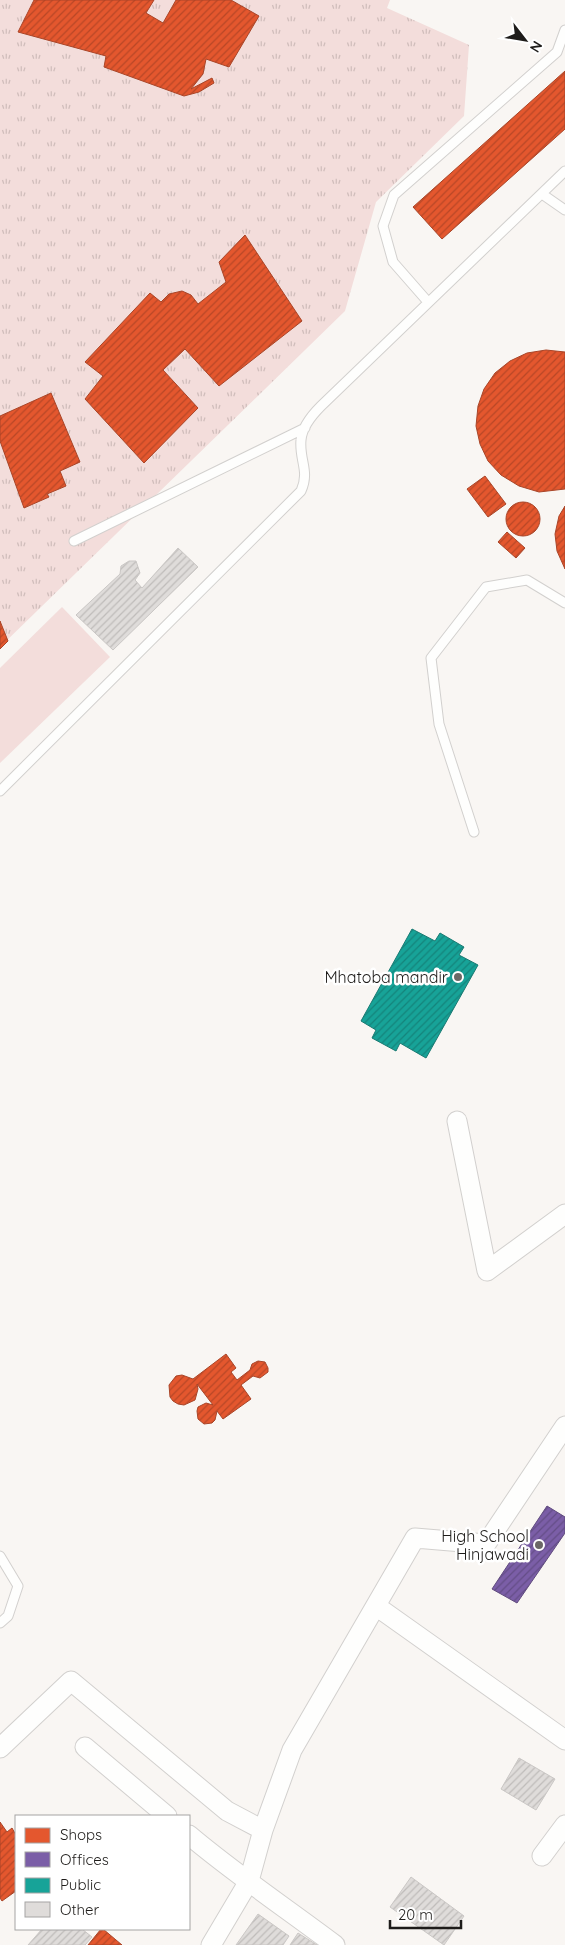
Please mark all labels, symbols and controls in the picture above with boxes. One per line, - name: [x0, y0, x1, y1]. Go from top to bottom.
- north arrow: [500, 15, 550, 65]
- text: N: [526, 38, 547, 56]
- place label: Mhatoba mandir: [324, 967, 448, 987]
- marker: Mhatoba mandir: [452, 971, 464, 983]
- place label: High School Hinjawadi: [441, 1526, 529, 1564]
- marker: High School Hinjawadi: [533, 1539, 545, 1551]
- legend: [15, 1815, 190, 1930]
- text: Shops: [60, 1825, 102, 1844]
- text: Offices: [60, 1850, 109, 1869]
- text: Public: [60, 1875, 101, 1894]
- scale bar: [390, 1898, 461, 1930]
- text: Other: [60, 1900, 100, 1919]
- text: 20 m: [398, 1905, 433, 1924]

